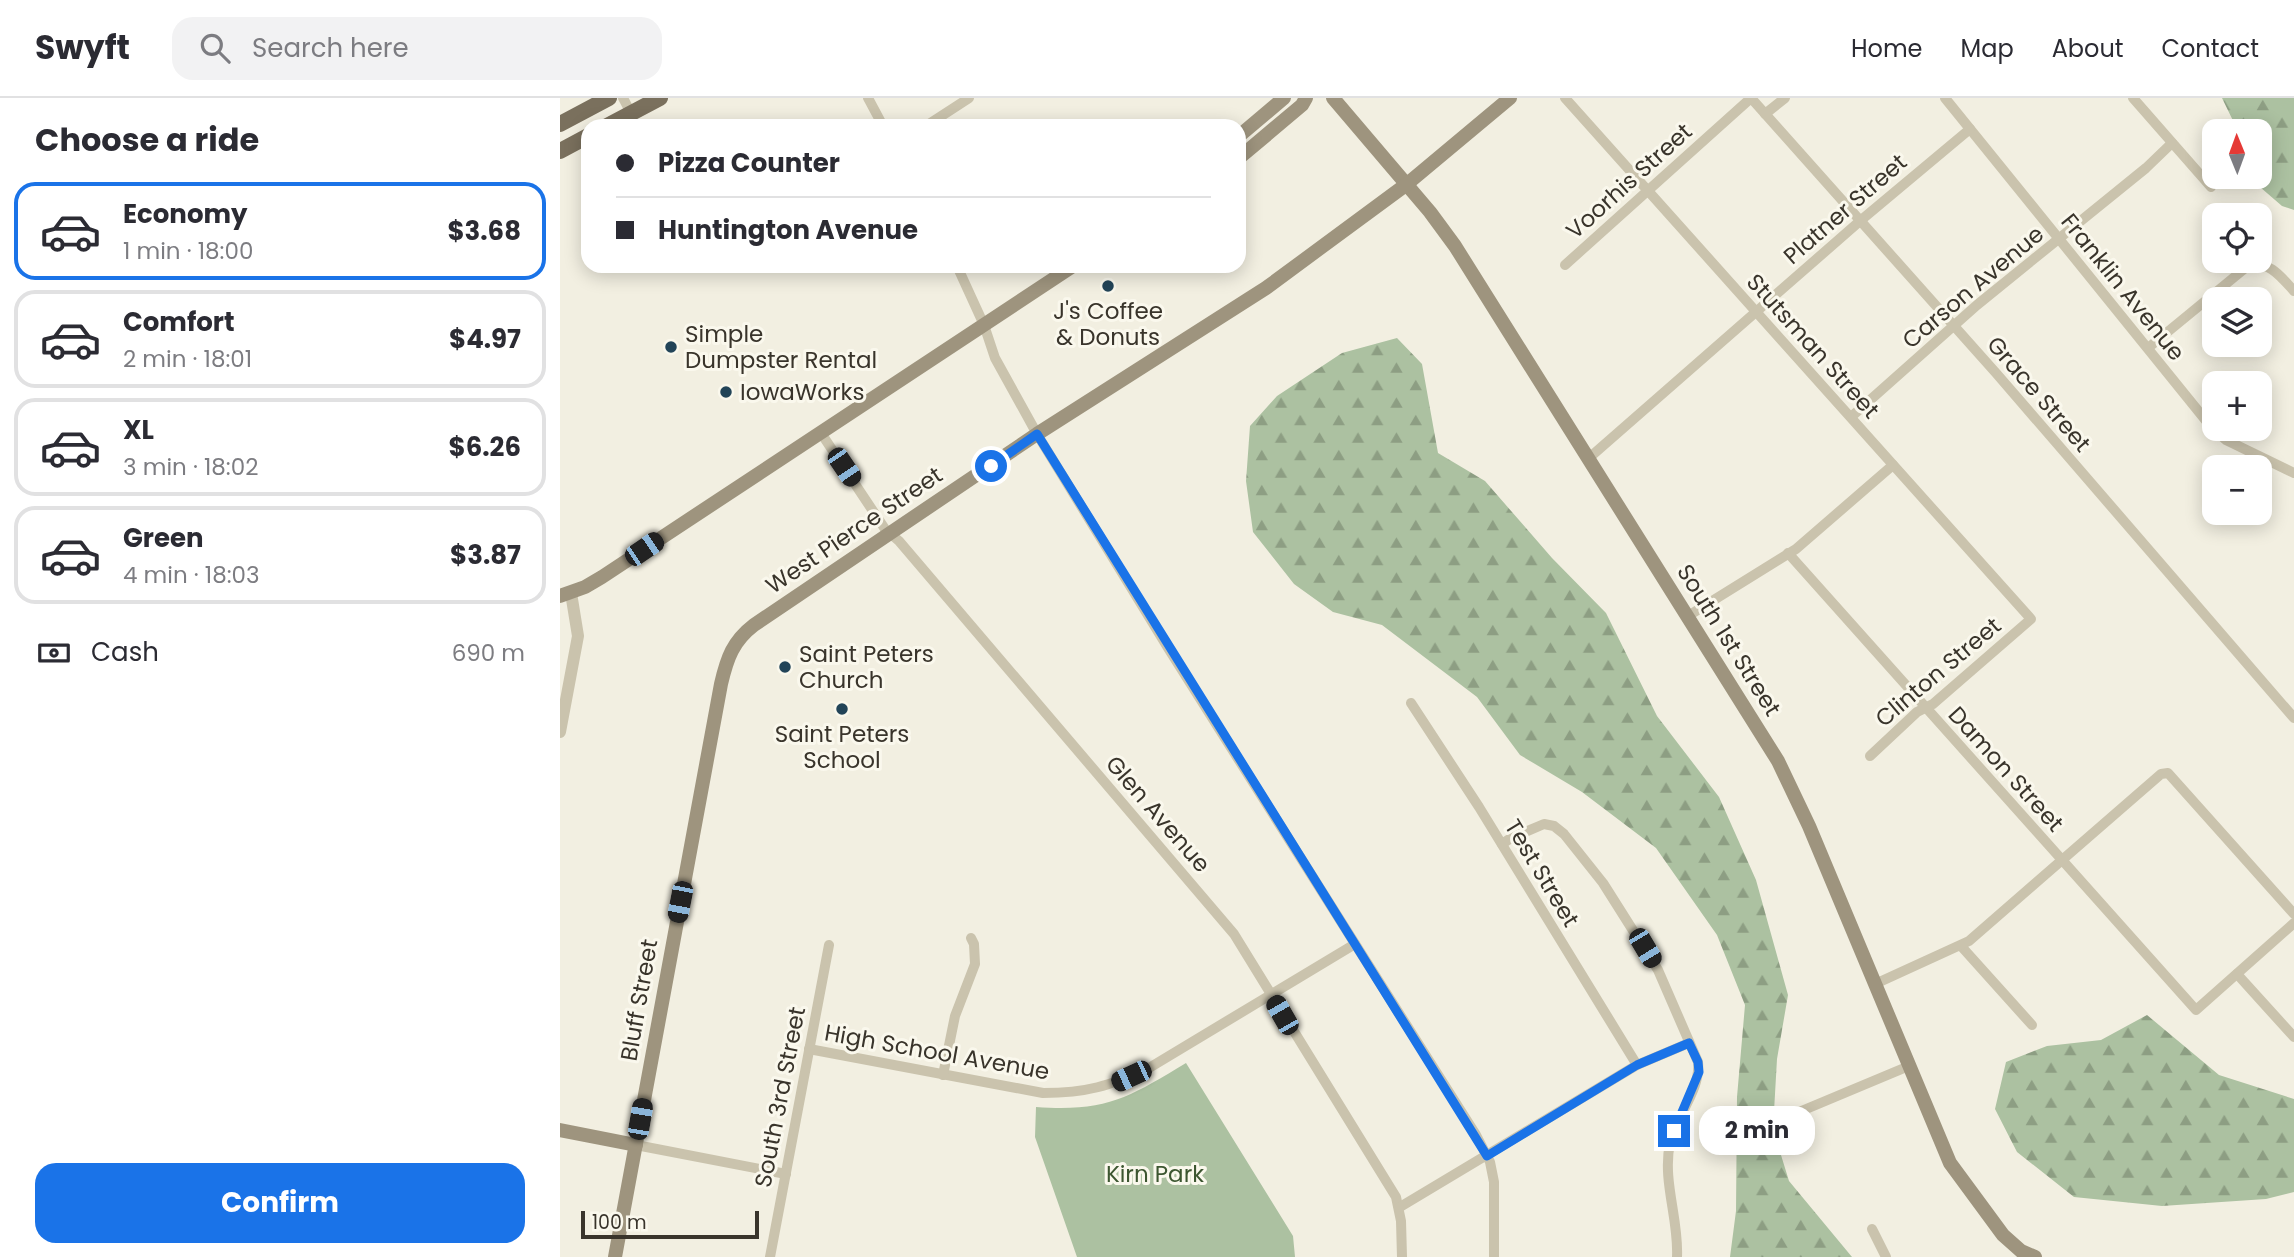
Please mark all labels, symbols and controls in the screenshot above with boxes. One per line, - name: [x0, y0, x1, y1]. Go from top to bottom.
- search box: [172, 17, 662, 80]
- text: Swyft: [35, 24, 130, 71]
- icon: search: [196, 29, 234, 67]
- text: Search here: [252, 30, 409, 66]
- text: Home: [1851, 32, 1923, 65]
- text: Map: [1961, 32, 2014, 65]
- text: About: [2052, 32, 2123, 65]
- text: Contact: [2161, 32, 2259, 65]
- street label: Voorhis Street: [1559, 116, 1699, 246]
- text: Choose a ride: [35, 117, 259, 162]
- north arrow: [2202, 119, 2272, 189]
- map controls: [2202, 119, 2272, 525]
- text: Pizza Counter: [658, 145, 840, 181]
- street label: Platner Street: [1776, 146, 1914, 272]
- text: Economy: [123, 196, 247, 232]
- icon: car: [39, 200, 102, 263]
- button: locate: [2202, 203, 2272, 273]
- street label: Franklin Avenue: [2054, 207, 2192, 367]
- text: Huntington Avenue: [658, 212, 918, 248]
- text: $3.68: [447, 213, 521, 249]
- street label: Carson Avenue: [1895, 218, 2051, 356]
- text: 1 min · 18:00: [123, 235, 253, 267]
- street label: Stutsman Street: [1739, 267, 1887, 425]
- marker: J's Coffee & Donuts: [1100, 278, 1116, 294]
- button: layers: [2202, 287, 2272, 357]
- place label: J's Coffee & Donuts: [1053, 295, 1163, 353]
- text: Comfort: [123, 304, 235, 340]
- icon: car: [39, 308, 102, 371]
- place label: Simple Dumpster Rental: [685, 318, 877, 376]
- text: $4.97: [449, 321, 521, 357]
- street label: Grace Street: [1980, 329, 2098, 459]
- marker: Simple Dumpster Rental: [663, 339, 679, 355]
- text: 2 min · 18:01: [123, 343, 252, 375]
- button: +: [2202, 371, 2272, 441]
- place label: IowaWorks: [740, 376, 864, 408]
- marker: IowaWorks: [718, 384, 734, 400]
- text: XL: [123, 412, 154, 448]
- icon: car: [39, 416, 102, 479]
- text: $6.26: [449, 429, 521, 465]
- car: [824, 444, 865, 490]
- route start: [975, 450, 1007, 482]
- text: 3 min · 18:02: [123, 451, 258, 483]
- button: −: [2202, 455, 2272, 525]
- street label: West Pierce Street: [759, 459, 949, 601]
- text: Green: [123, 520, 204, 556]
- icon: car: [39, 524, 102, 587]
- car: [621, 529, 668, 569]
- text: $3.87: [450, 537, 521, 573]
- street label: South 1st Street: [1669, 558, 1789, 722]
- text: 4 min · 18:03: [123, 559, 260, 591]
- street label: Clinton Street: [1868, 610, 2008, 734]
- icon: cash: [35, 634, 73, 672]
- text: Cash: [91, 634, 159, 670]
- text: 690 m: [452, 637, 525, 669]
- place label: Saint Peters Church: [799, 638, 934, 696]
- marker: Saint Peters Church: [777, 659, 793, 675]
- street label: Damon Street: [1941, 699, 2071, 839]
- marker: Saint Peters School: [834, 701, 850, 717]
- place label: Saint Peters School: [775, 718, 909, 776]
- street label: Glen Avenue: [1098, 749, 1218, 879]
- street label: Test Street: [1497, 813, 1587, 933]
- car: [666, 879, 695, 925]
- car: [1626, 925, 1665, 971]
- street label: Bluff Street: [613, 937, 665, 1063]
- car: [1263, 992, 1302, 1038]
- street label: South 3rd Street: [747, 1004, 813, 1190]
- street label: High School Avenue: [822, 1016, 1052, 1088]
- car: [1108, 1058, 1155, 1094]
- car: [627, 1096, 654, 1142]
- callout: 2 min: [1698, 1107, 1814, 1156]
- text: 2 min: [1725, 1114, 1789, 1146]
- route end: [1658, 1115, 1690, 1147]
- park label: Kirn Park: [1106, 1158, 1204, 1190]
- button: Confirm: [35, 1163, 525, 1243]
- scale bar: [581, 1208, 760, 1240]
- text: 100 m: [592, 1209, 647, 1236]

